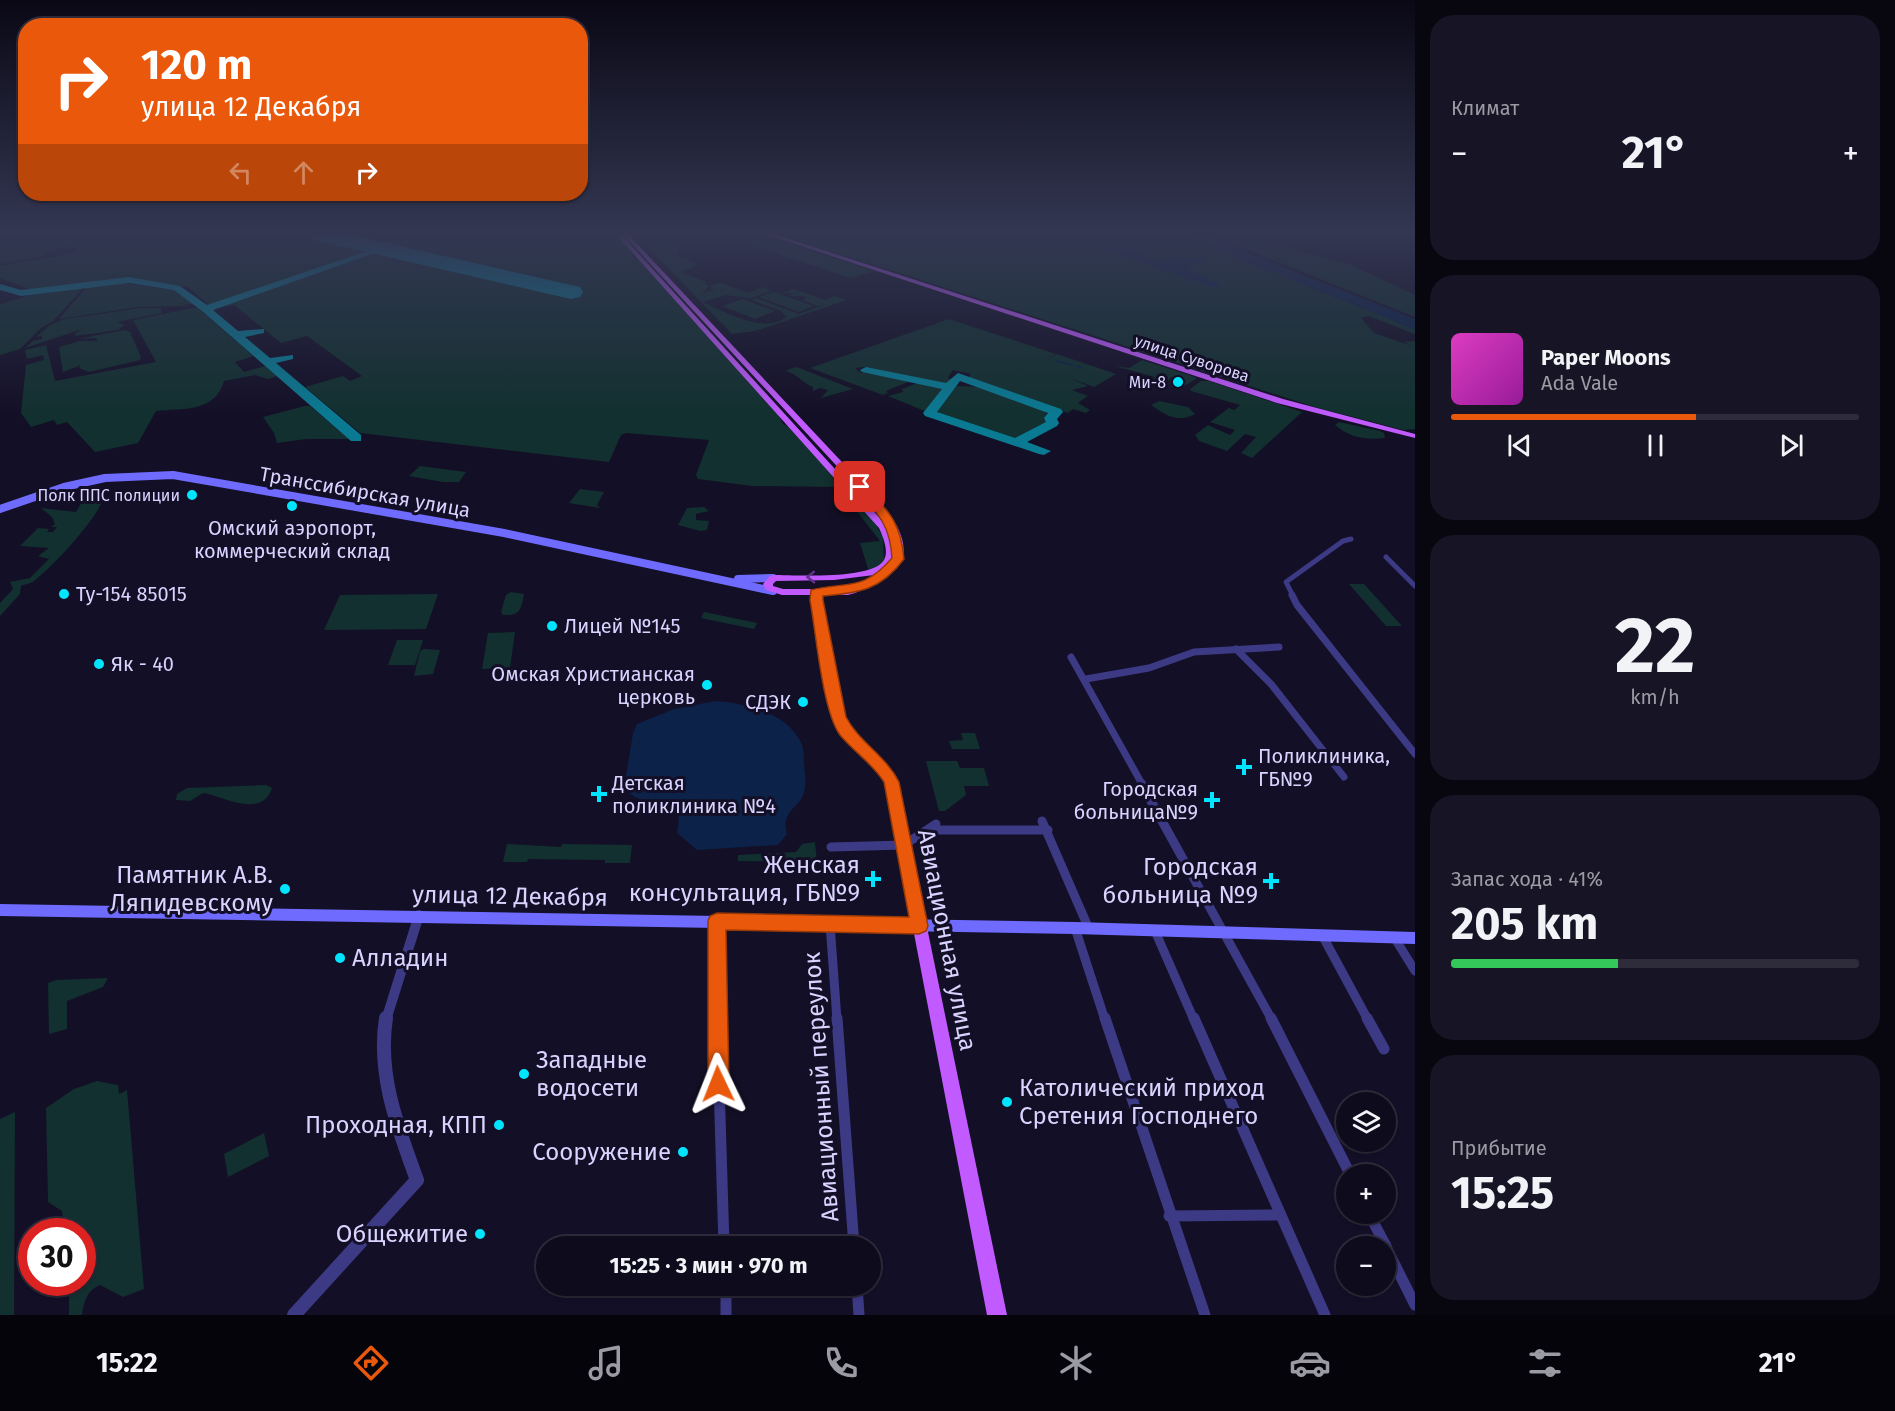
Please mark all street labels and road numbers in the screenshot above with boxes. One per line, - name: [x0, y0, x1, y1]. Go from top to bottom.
- street label: улица Суворова: [1132, 331, 1252, 386]
- street label: Транссибирская улица: [258, 462, 472, 522]
- street label: Авиационная улица: [912, 827, 982, 1053]
- street label: улица 12 Декабря: [412, 880, 608, 912]
- street label: Авиационный переулок: [798, 951, 844, 1223]

